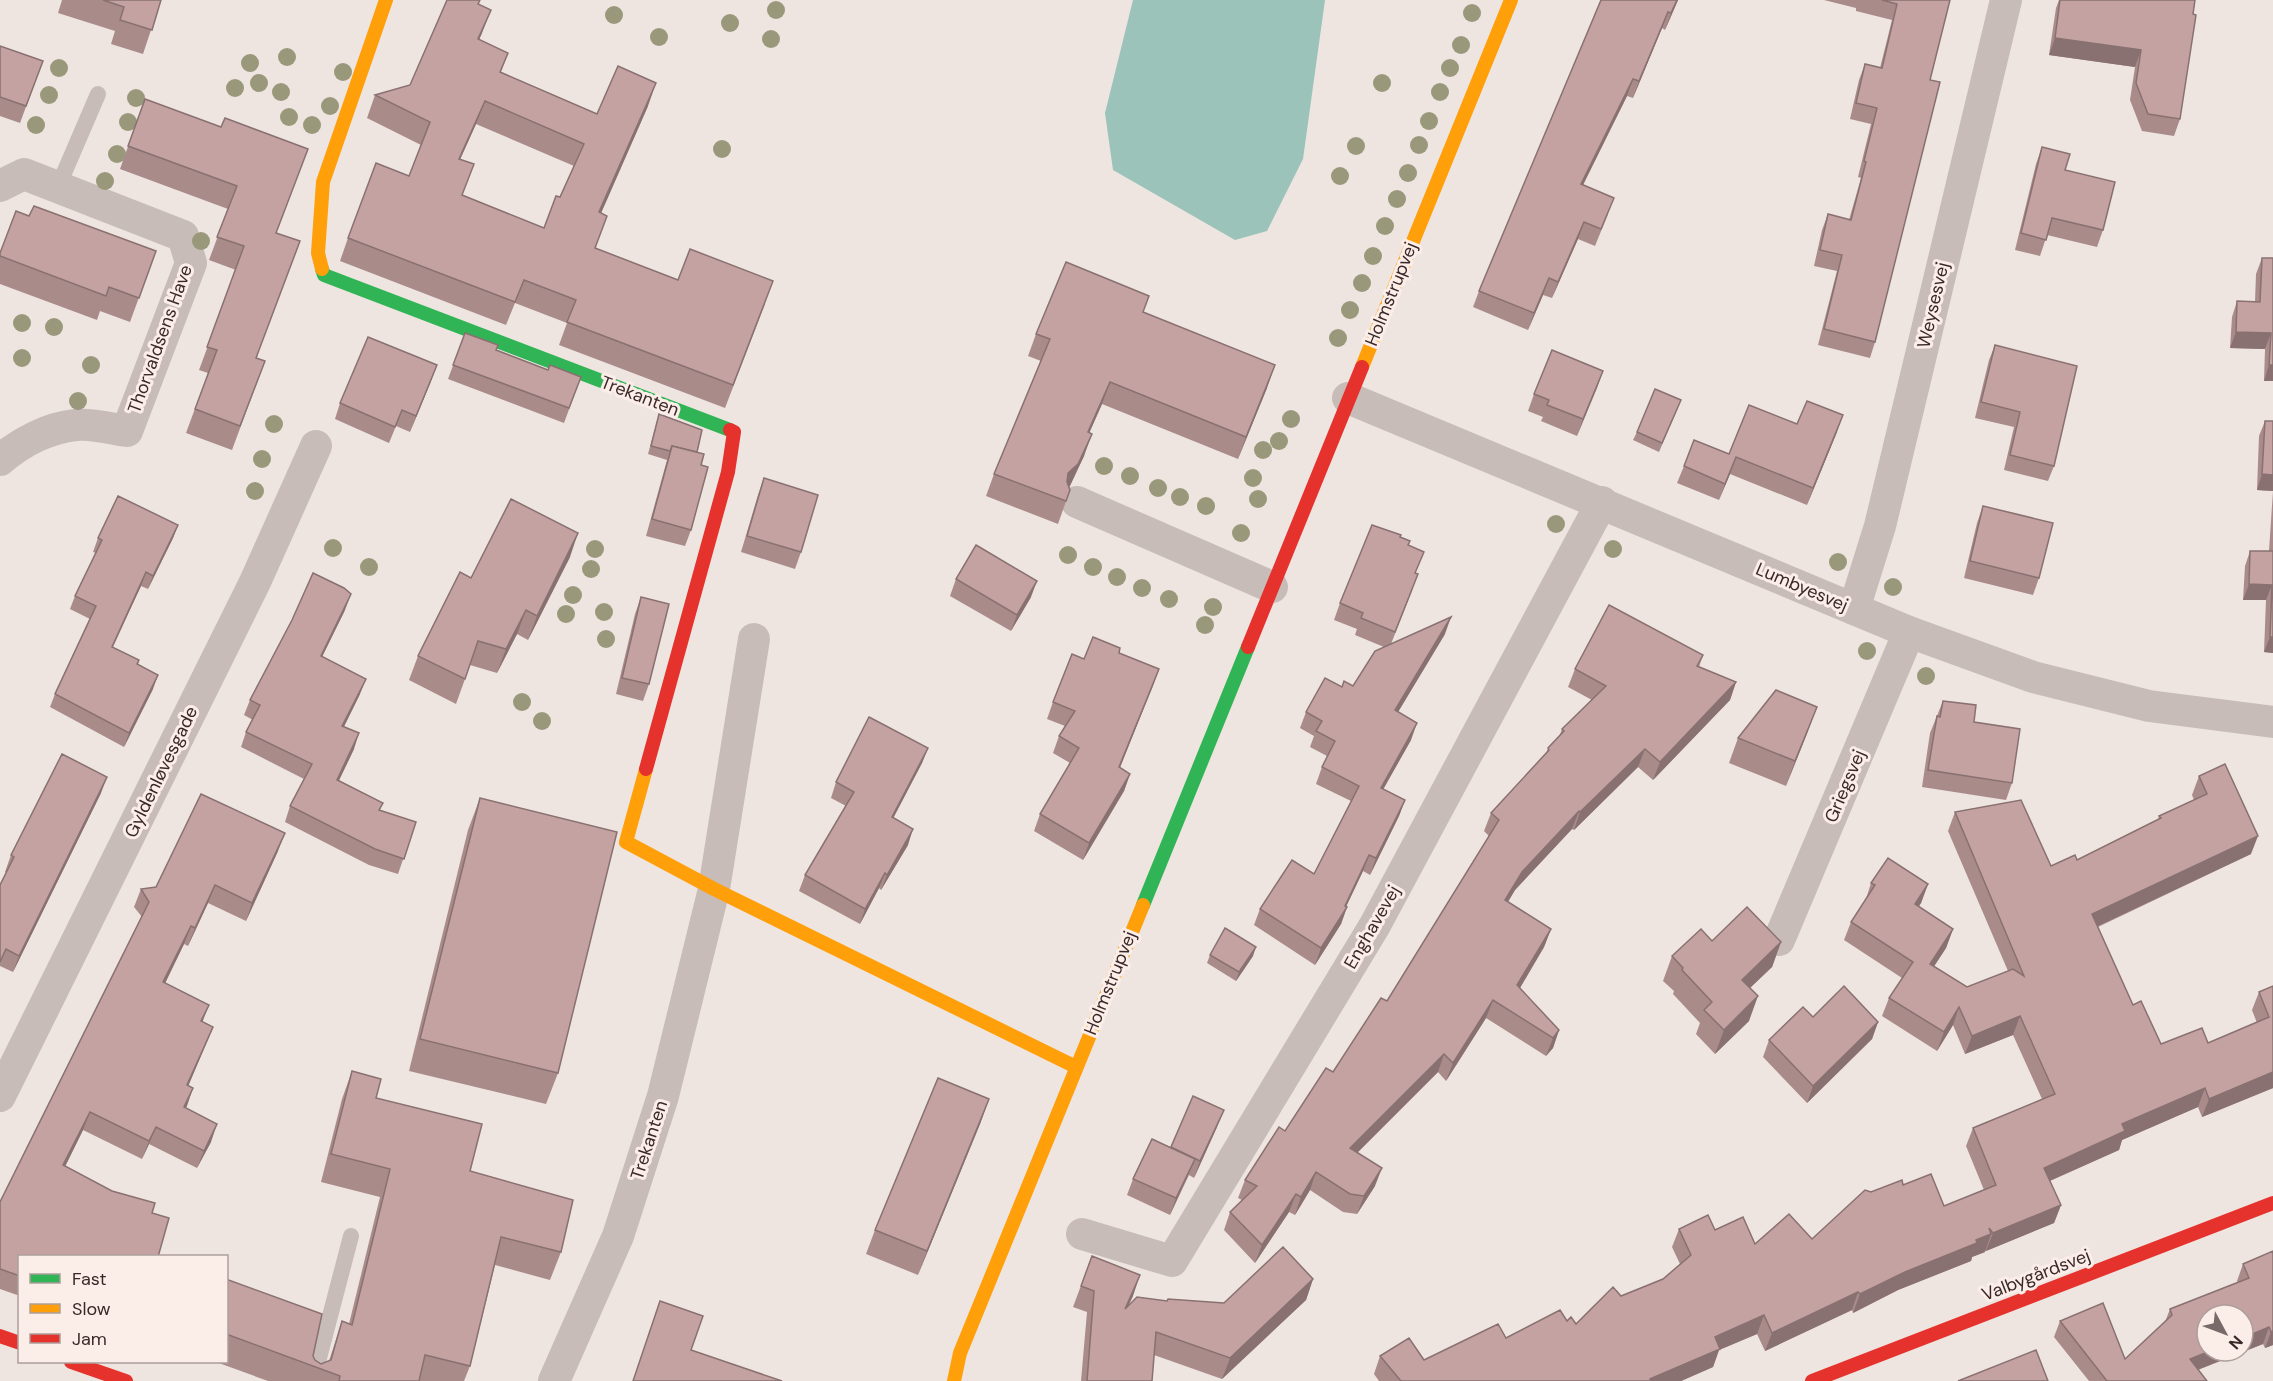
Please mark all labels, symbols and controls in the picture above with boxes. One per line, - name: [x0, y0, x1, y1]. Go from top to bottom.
- street label: Holmstrupvej: [1359, 238, 1423, 350]
- street label: Weysesvej: [1911, 260, 1955, 350]
- street label: Thorvaldsens Have: [122, 261, 198, 417]
- street label: Trekanten: [597, 370, 683, 422]
- street label: Lumbyesvej: [1752, 557, 1852, 617]
- street label: Gyldenløvesgade: [119, 702, 203, 842]
- street label: Griegsvej: [1819, 746, 1871, 826]
- street label: Enghavevej: [1338, 881, 1406, 973]
- street label: Holmstrupvej: [1078, 927, 1142, 1039]
- street label: Trekanten: [625, 1097, 673, 1183]
- street label: Valbygårdsvej: [1978, 1243, 2094, 1307]
- legend: [18, 1255, 228, 1363]
- text: Fast: [72, 1267, 107, 1291]
- text: Slow: [72, 1297, 111, 1321]
- north arrow: [2195, 1303, 2255, 1363]
- text: Jam: [72, 1327, 107, 1351]
- text: N: [2224, 1331, 2248, 1354]

